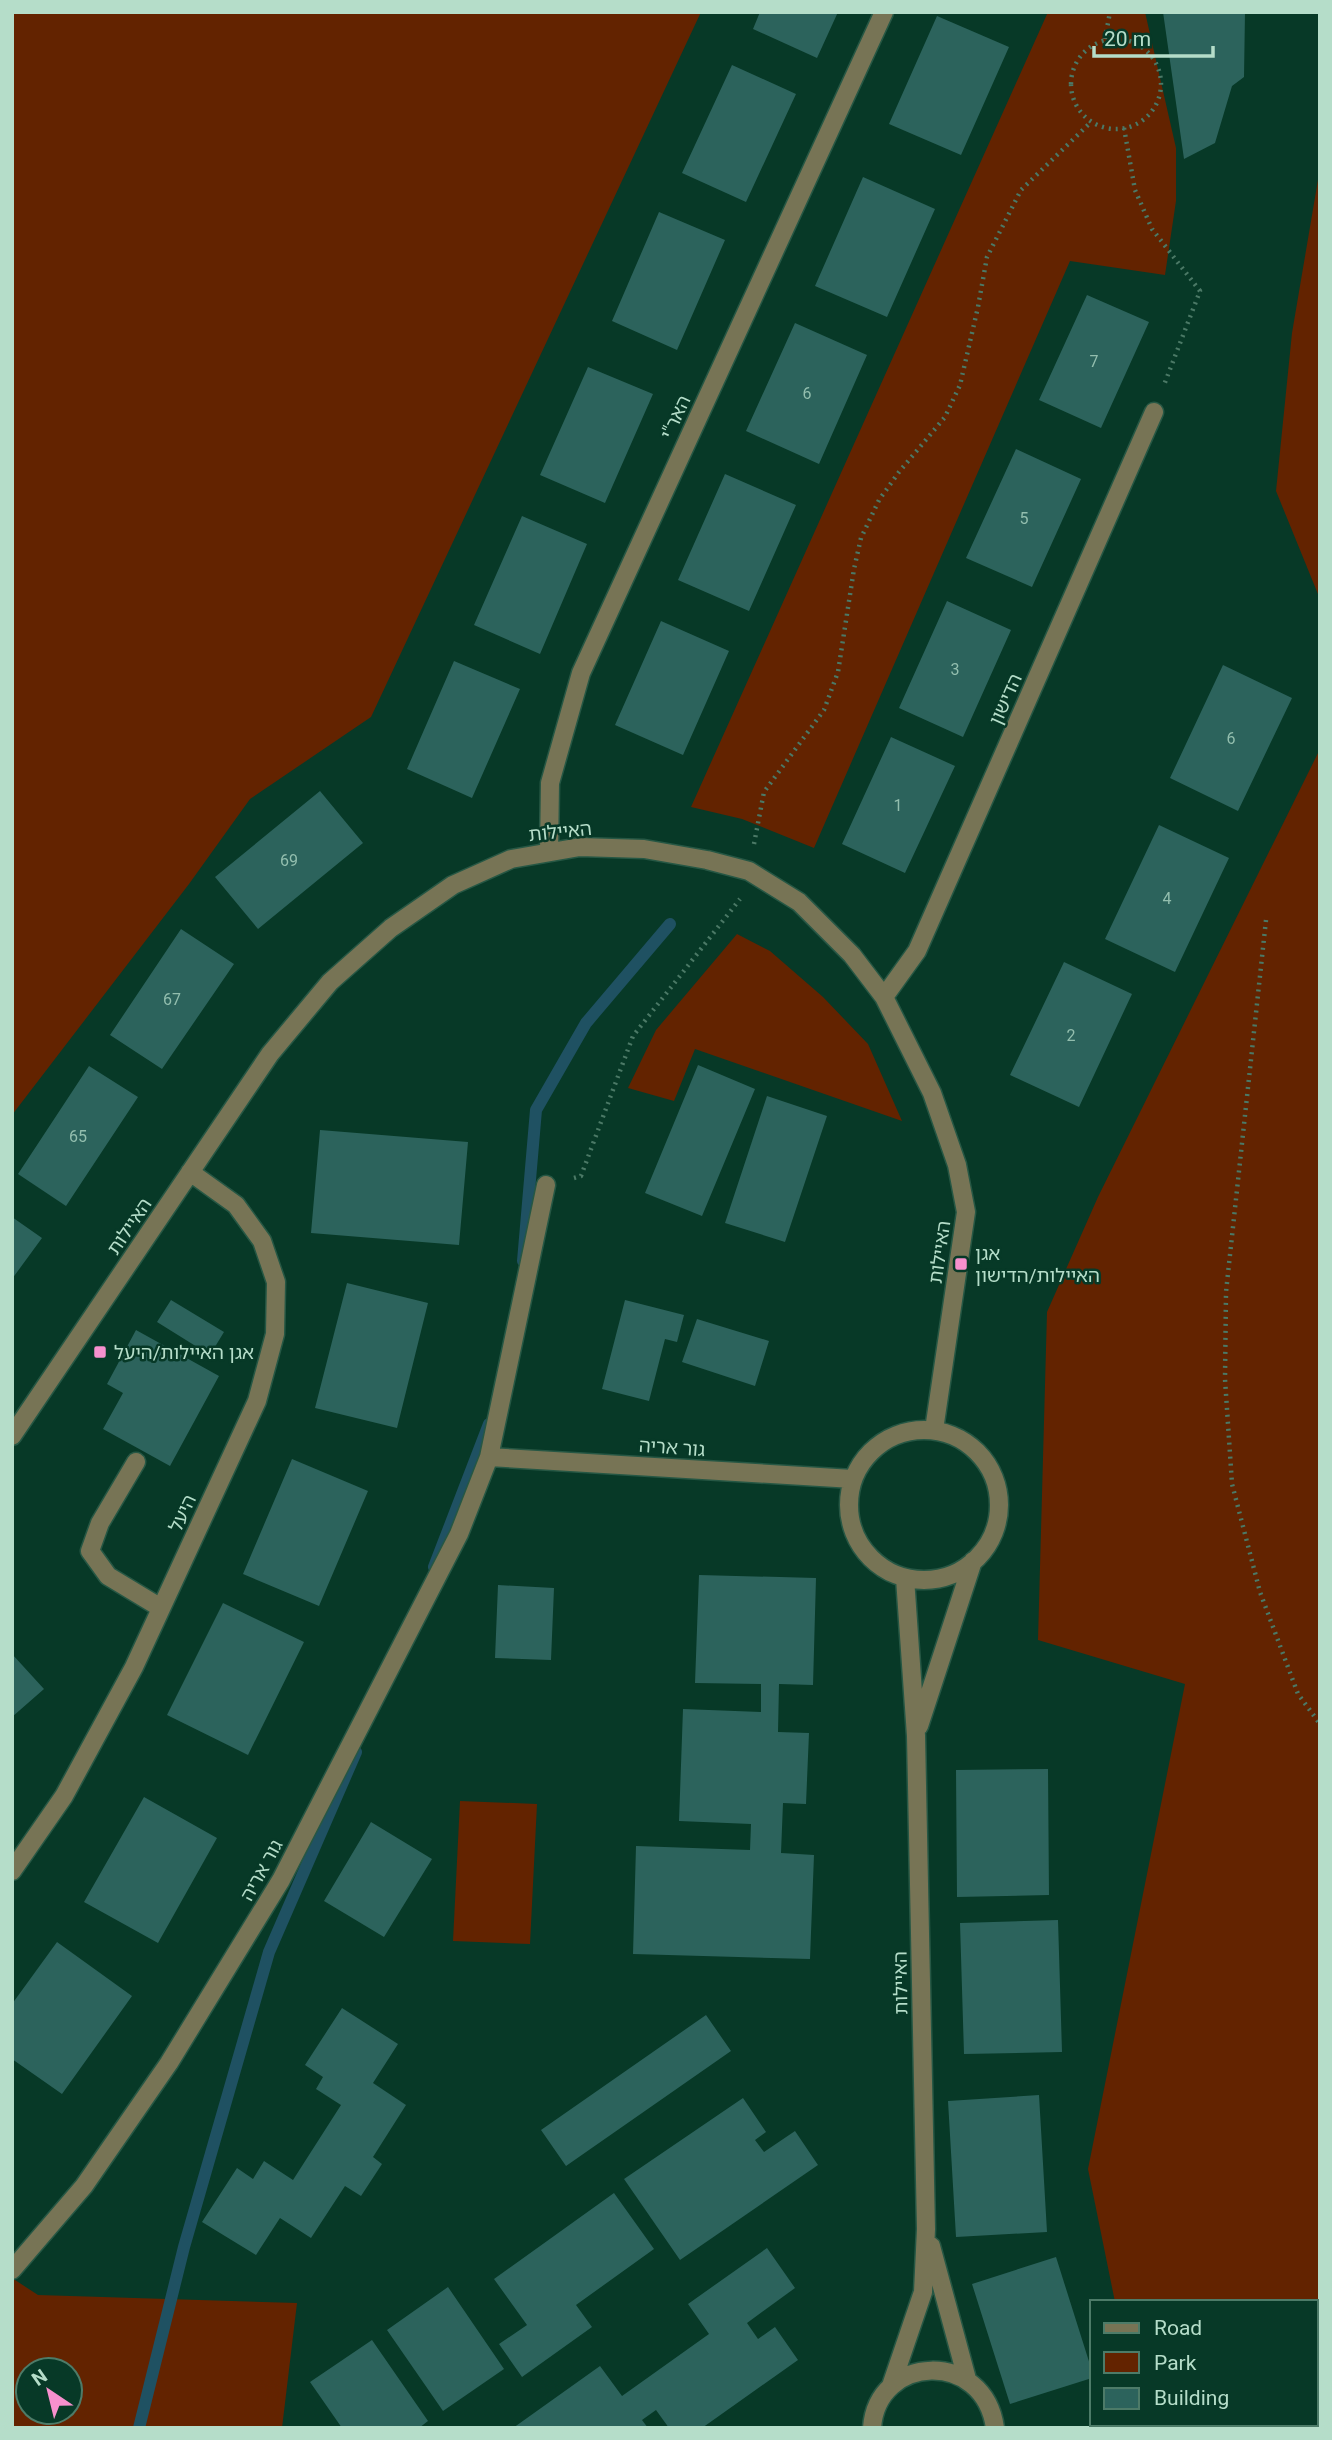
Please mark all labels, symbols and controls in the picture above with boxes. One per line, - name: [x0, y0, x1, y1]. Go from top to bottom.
- scale bar: [1094, 14, 1213, 58]
- text: 20 m: [1104, 27, 1151, 51]
- house number: 7: [1090, 352, 1099, 371]
- house number: 6: [803, 384, 812, 403]
- street label: האר"י: [655, 392, 696, 443]
- house number: 5: [1020, 509, 1029, 528]
- house number: 3: [951, 660, 960, 679]
- street label: הדישון: [984, 670, 1027, 728]
- house number: 6: [1227, 729, 1236, 748]
- house number: 1: [894, 796, 903, 815]
- street label: האיילות: [527, 817, 593, 846]
- house number: 69: [280, 851, 298, 870]
- house number: 4: [1163, 889, 1172, 908]
- house number: 67: [163, 990, 181, 1009]
- house number: 2: [1067, 1026, 1076, 1045]
- house number: 65: [69, 1127, 87, 1146]
- street label: האיילות: [102, 1194, 157, 1259]
- street label: האיילות: [924, 1219, 955, 1285]
- place label: אגן האיילות/הדישון: [975, 1242, 1100, 1287]
- marker: אגן האיילות/הדישון: [953, 1256, 969, 1272]
- place label: אגן האיילות/היעל: [114, 1341, 254, 1364]
- marker: אגן האיילות/היעל: [92, 1344, 108, 1360]
- street label: גור אריה: [638, 1434, 706, 1461]
- street label: היעל: [164, 1491, 201, 1536]
- street label: גור אריה: [235, 1836, 288, 1905]
- street label: האיילות: [888, 1951, 913, 2015]
- legend: [1090, 2300, 1318, 2426]
- text: Road: [1154, 2316, 1202, 2340]
- text: Park: [1154, 2351, 1197, 2375]
- north arrow: [14, 2356, 84, 2426]
- text: N: [27, 2364, 52, 2391]
- text: Building: [1154, 2386, 1229, 2410]

